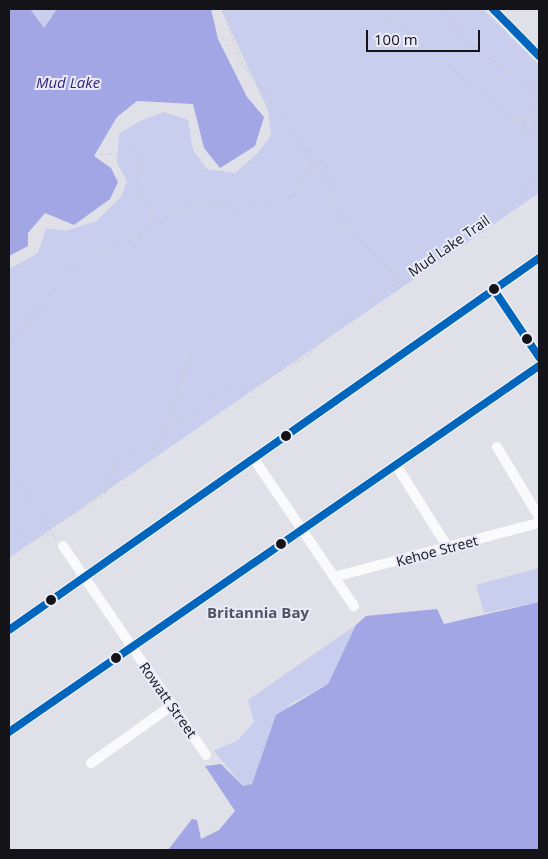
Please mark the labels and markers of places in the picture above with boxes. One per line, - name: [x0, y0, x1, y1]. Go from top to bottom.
- unlabelled marker: [489, 284, 499, 294]
- unlabelled marker: [522, 334, 532, 344]
- unlabelled marker: [281, 431, 291, 441]
- unlabelled marker: [276, 539, 286, 549]
- unlabelled marker: [46, 595, 56, 605]
- unlabelled marker: [111, 653, 121, 663]

